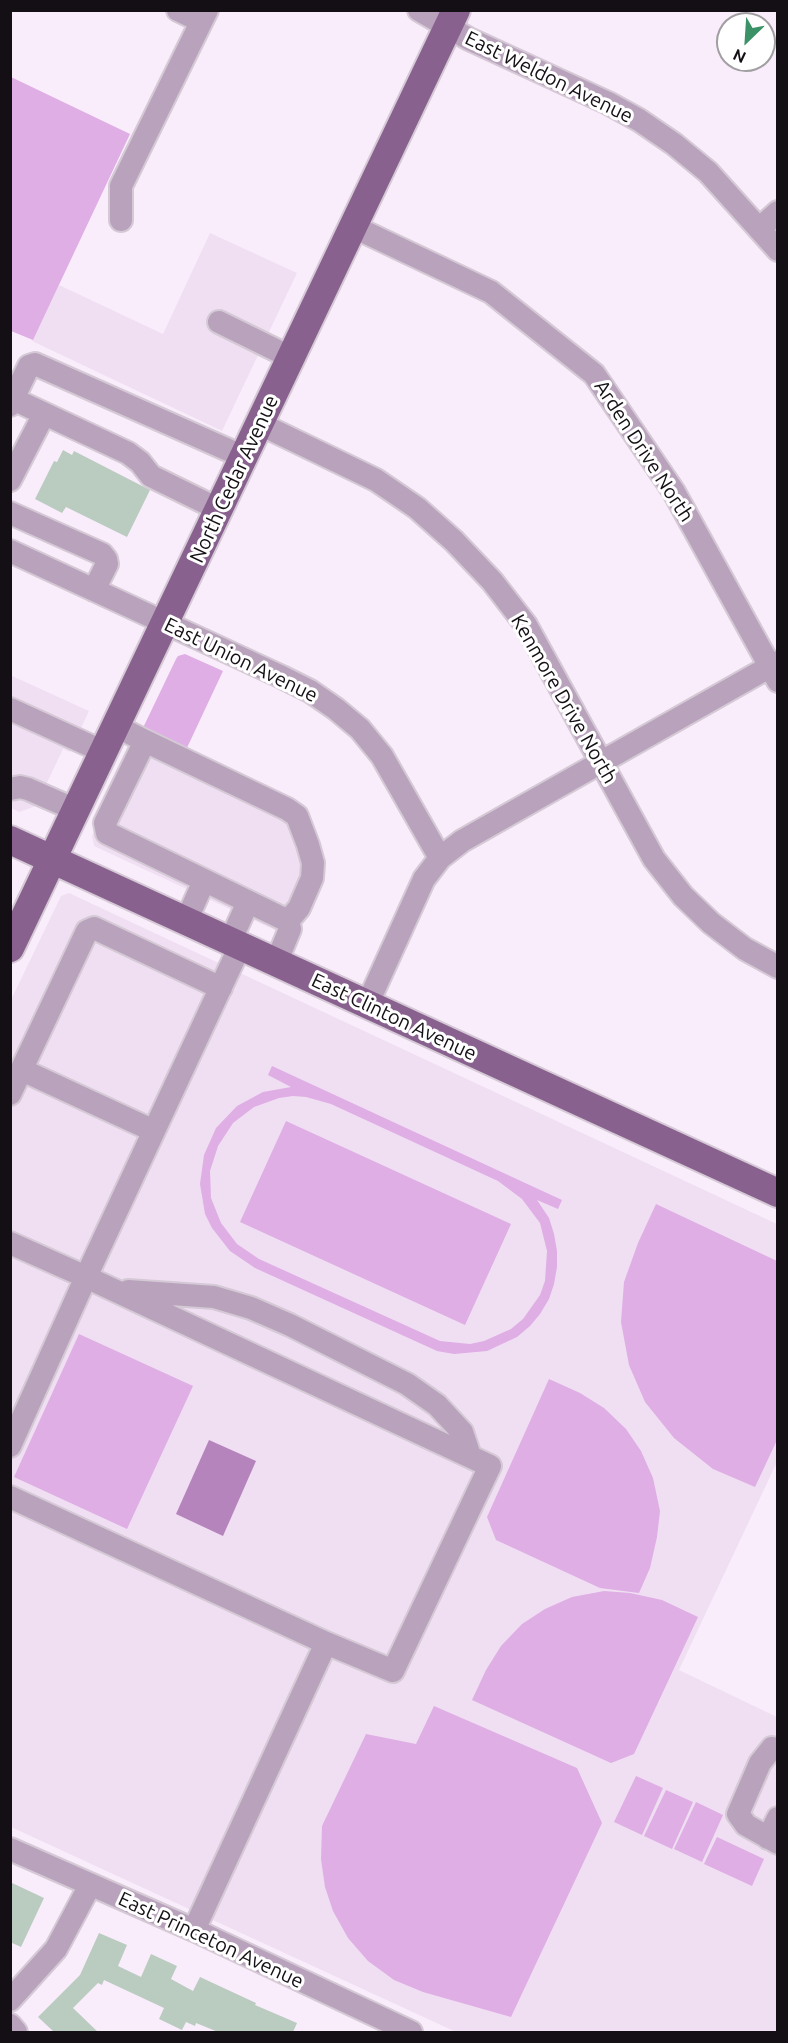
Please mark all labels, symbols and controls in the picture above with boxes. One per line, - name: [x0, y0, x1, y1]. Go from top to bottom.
- north arrow: [716, 12, 776, 72]
- street label: East Weldon Avenue: [461, 26, 637, 128]
- text: N: [730, 46, 748, 67]
- street label: Arden Drive North: [589, 376, 699, 526]
- street label: North Cedar Avenue: [185, 391, 283, 567]
- street label: Kenmore Drive North: [506, 610, 622, 788]
- street label: East Union Avenue: [160, 612, 322, 708]
- street label: East Clinton Avenue: [308, 968, 480, 1066]
- street label: East Princeton Avenue: [115, 1887, 307, 1993]

